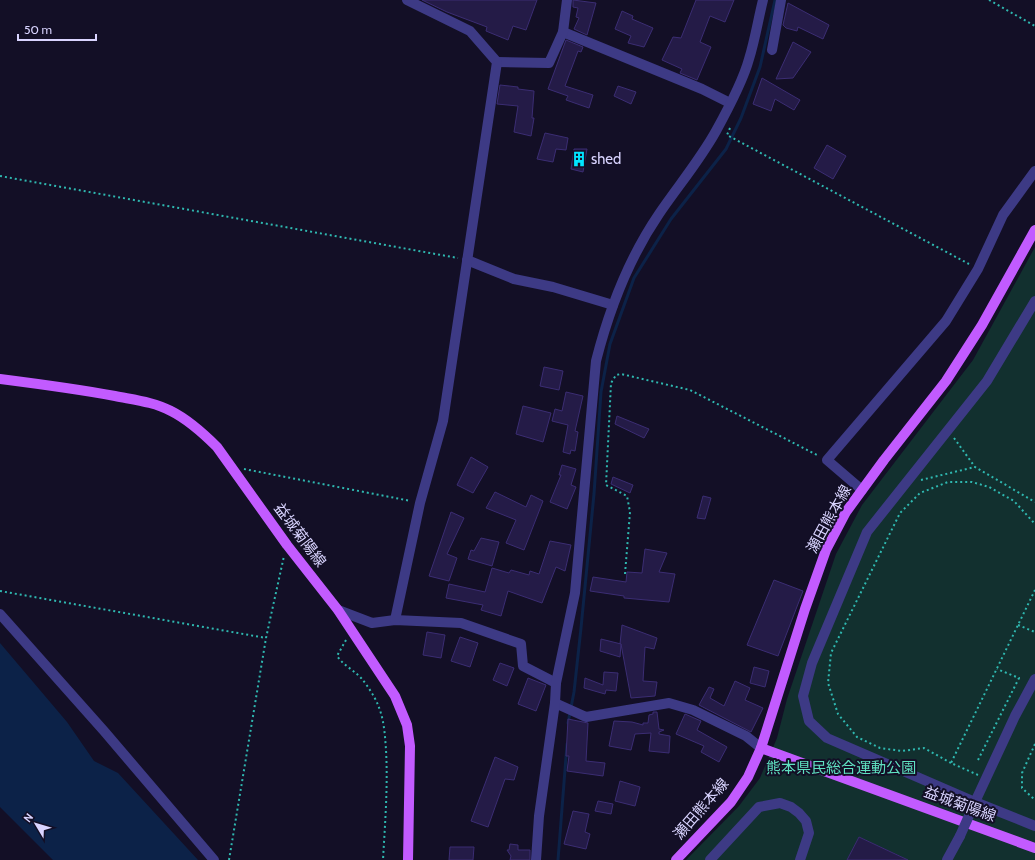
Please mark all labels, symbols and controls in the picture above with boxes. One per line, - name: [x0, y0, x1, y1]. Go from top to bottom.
- scale bar: [18, 16, 96, 42]
- text: 50 m: [24, 22, 52, 37]
- building icon: shed: [570, 150, 588, 168]
- place label: shed: [591, 150, 621, 168]
- street label: 瀬田熊本線: [803, 482, 855, 556]
- street label: 益城菊陽線: [270, 500, 330, 570]
- park label: 熊本県民総合運動公園: [766, 759, 916, 777]
- street label: 瀬田熊本線: [670, 775, 732, 843]
- street label: 益城菊陽線: [922, 783, 998, 825]
- north arrow: [16, 804, 56, 844]
- text: N: [20, 810, 36, 825]

